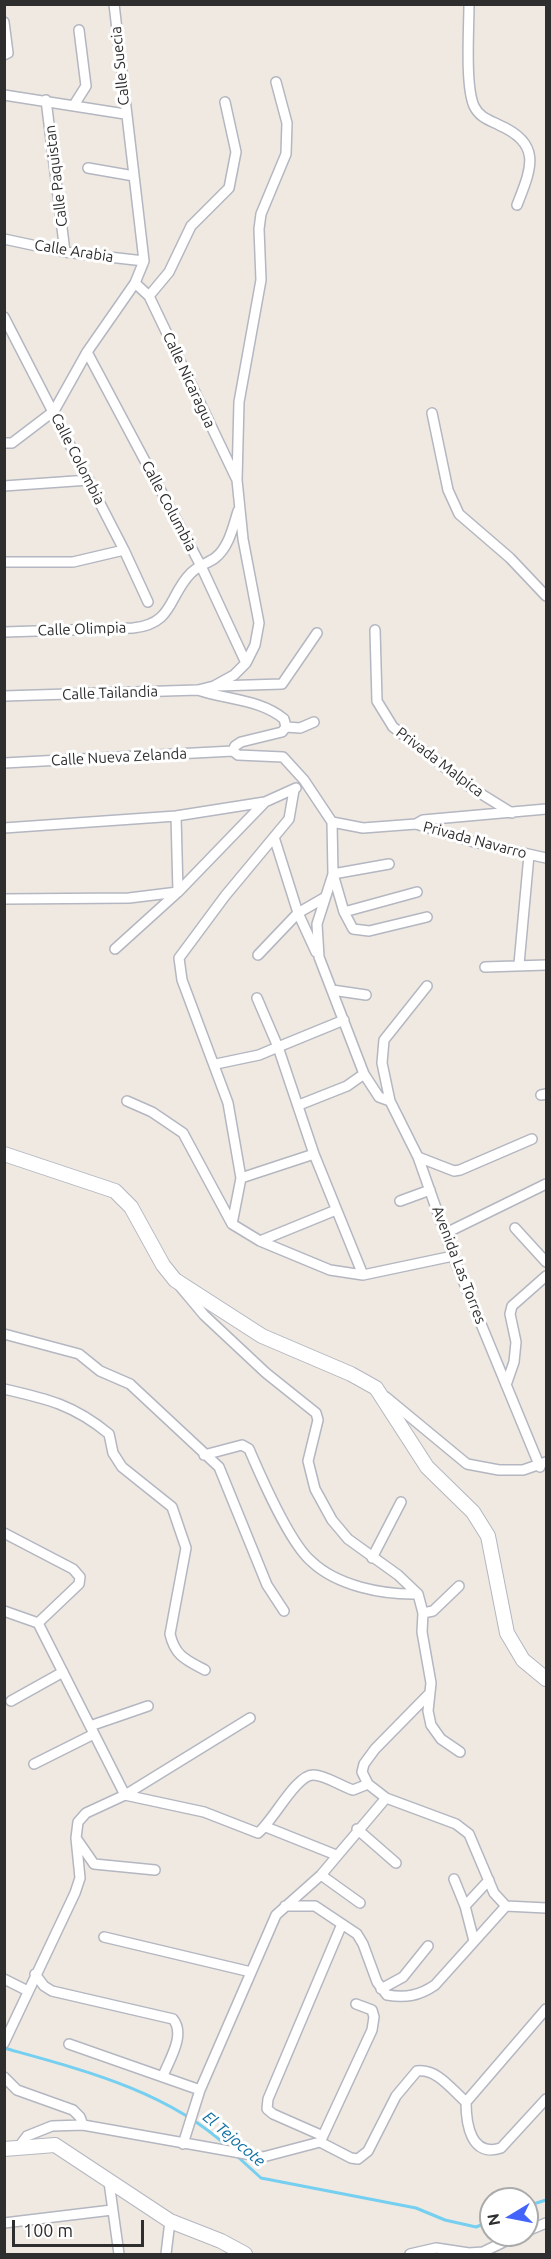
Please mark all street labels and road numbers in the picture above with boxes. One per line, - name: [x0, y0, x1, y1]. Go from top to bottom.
- street label: Calle Suecia: [107, 26, 133, 106]
- street label: Calle Paquistan: [41, 124, 71, 228]
- street label: Calle Arabia: [33, 236, 115, 266]
- street label: Calle Nicaragua: [159, 329, 219, 431]
- street label: Calle Colombia: [47, 410, 109, 508]
- street label: Calle Columbia: [138, 458, 200, 554]
- street label: Calle Olimpia: [37, 618, 127, 640]
- street label: Calle Tailandia: [62, 682, 158, 704]
- street label: Privada Malpica: [393, 723, 487, 801]
- street label: Calle Nueva Zelanda: [51, 744, 187, 770]
- street label: Privada Navarro: [421, 817, 529, 863]
- street label: Avenida Las Torres: [428, 1203, 490, 1327]

